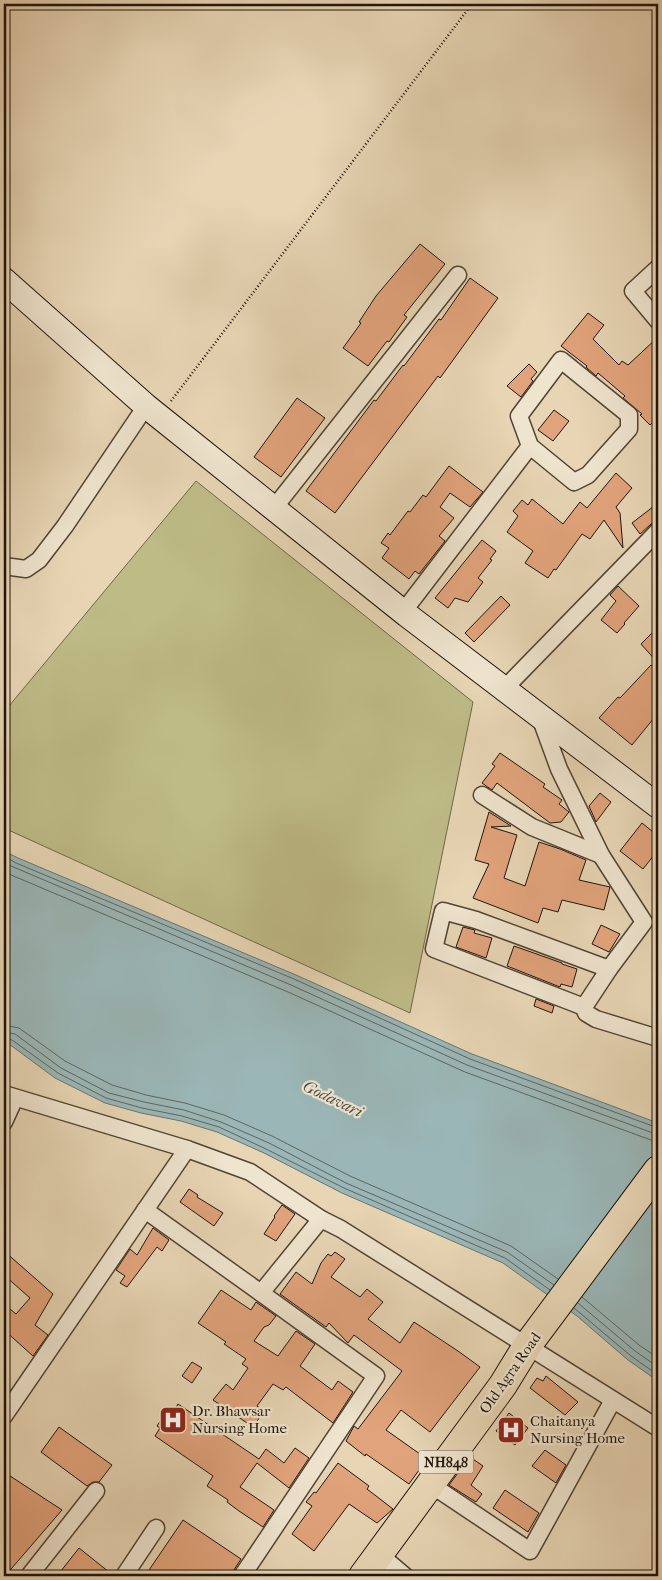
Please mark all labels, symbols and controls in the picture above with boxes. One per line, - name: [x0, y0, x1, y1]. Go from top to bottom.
- water label: Godavari: [300, 1076, 367, 1122]
- street label: Old Agra Road: [475, 1328, 545, 1417]
- place label: Dr. Bhawsar Nursing Home: [192, 1402, 287, 1437]
- hospital icon: Dr. Bhawsar Nursing Home: [158, 1405, 188, 1435]
- place label: Chaitanya Nursing Home: [530, 1412, 625, 1447]
- hospital icon: Chaitanya Nursing Home: [496, 1415, 526, 1445]
- road number: NH848: [418, 1450, 474, 1474]

